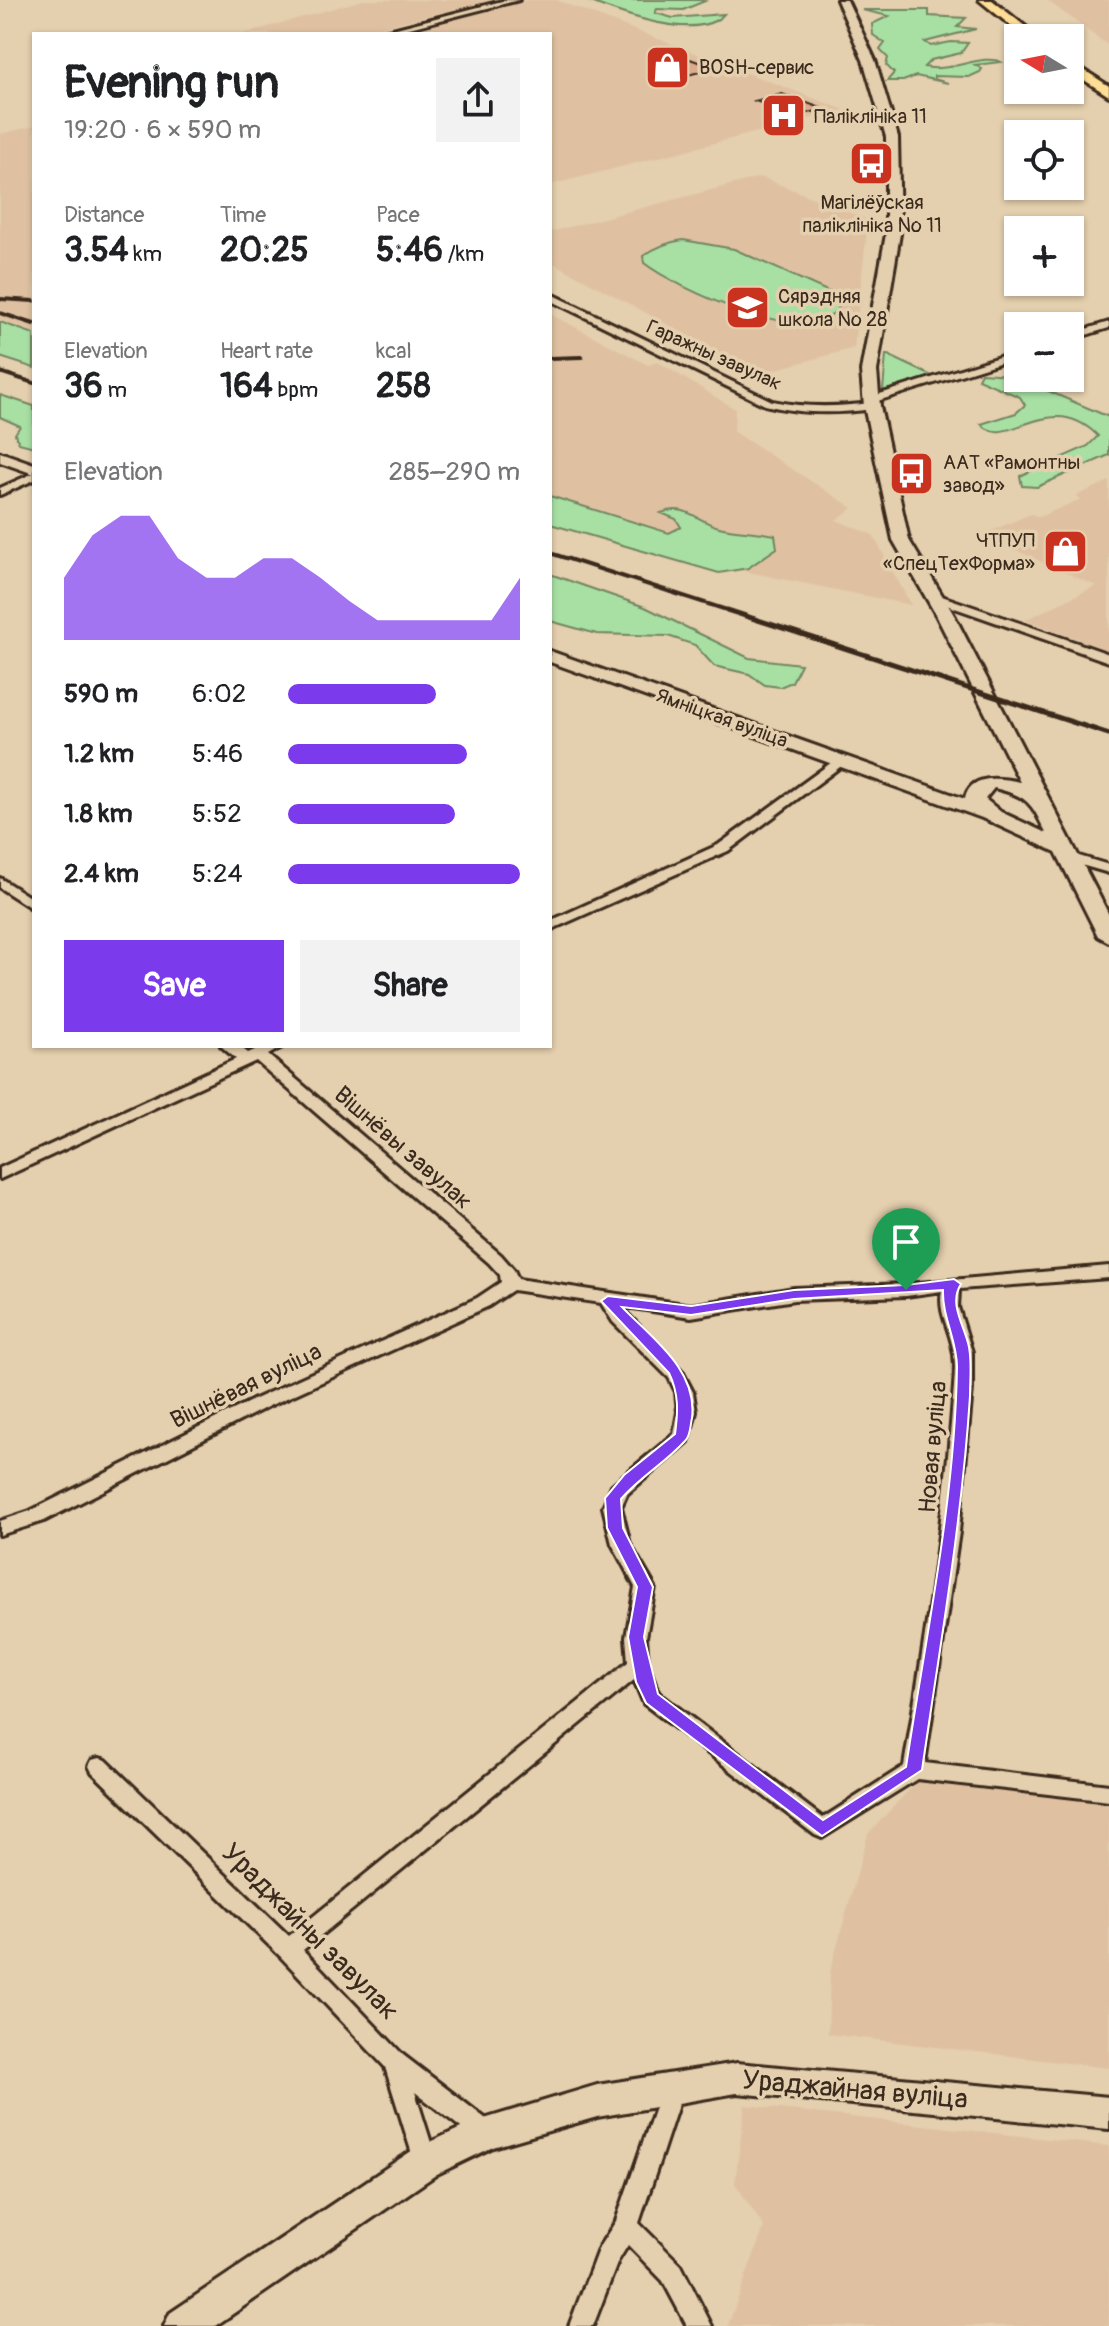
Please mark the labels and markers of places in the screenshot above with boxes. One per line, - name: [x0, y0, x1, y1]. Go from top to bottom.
- shop icon: BOSH-сервис: [644, 43, 692, 91]
- place label: BOSH-сервис: [699, 55, 814, 80]
- hospital icon: Паліклініка 11: [759, 92, 807, 140]
- place label: Паліклініка 11: [814, 104, 927, 129]
- bus stop icon: Магілёўская паліклініка № 11: [848, 139, 896, 187]
- place label: Магілёўская паліклініка № 11: [802, 190, 942, 238]
- school or university icon: Сярэдняя школа № 28: [723, 283, 771, 331]
- place label: Сярэдняя школа № 28: [778, 284, 887, 332]
- bus stop icon: ААТ «Рамонтны завод»: [888, 450, 936, 498]
- place label: ААТ «Рамонтны завод»: [943, 450, 1080, 498]
- place label: ЧТПУП «СпецТехФорма»: [883, 528, 1035, 576]
- shop icon: ЧТПУП «СпецТехФорма»: [1042, 528, 1090, 576]
- pin: [872, 1208, 940, 1290]

